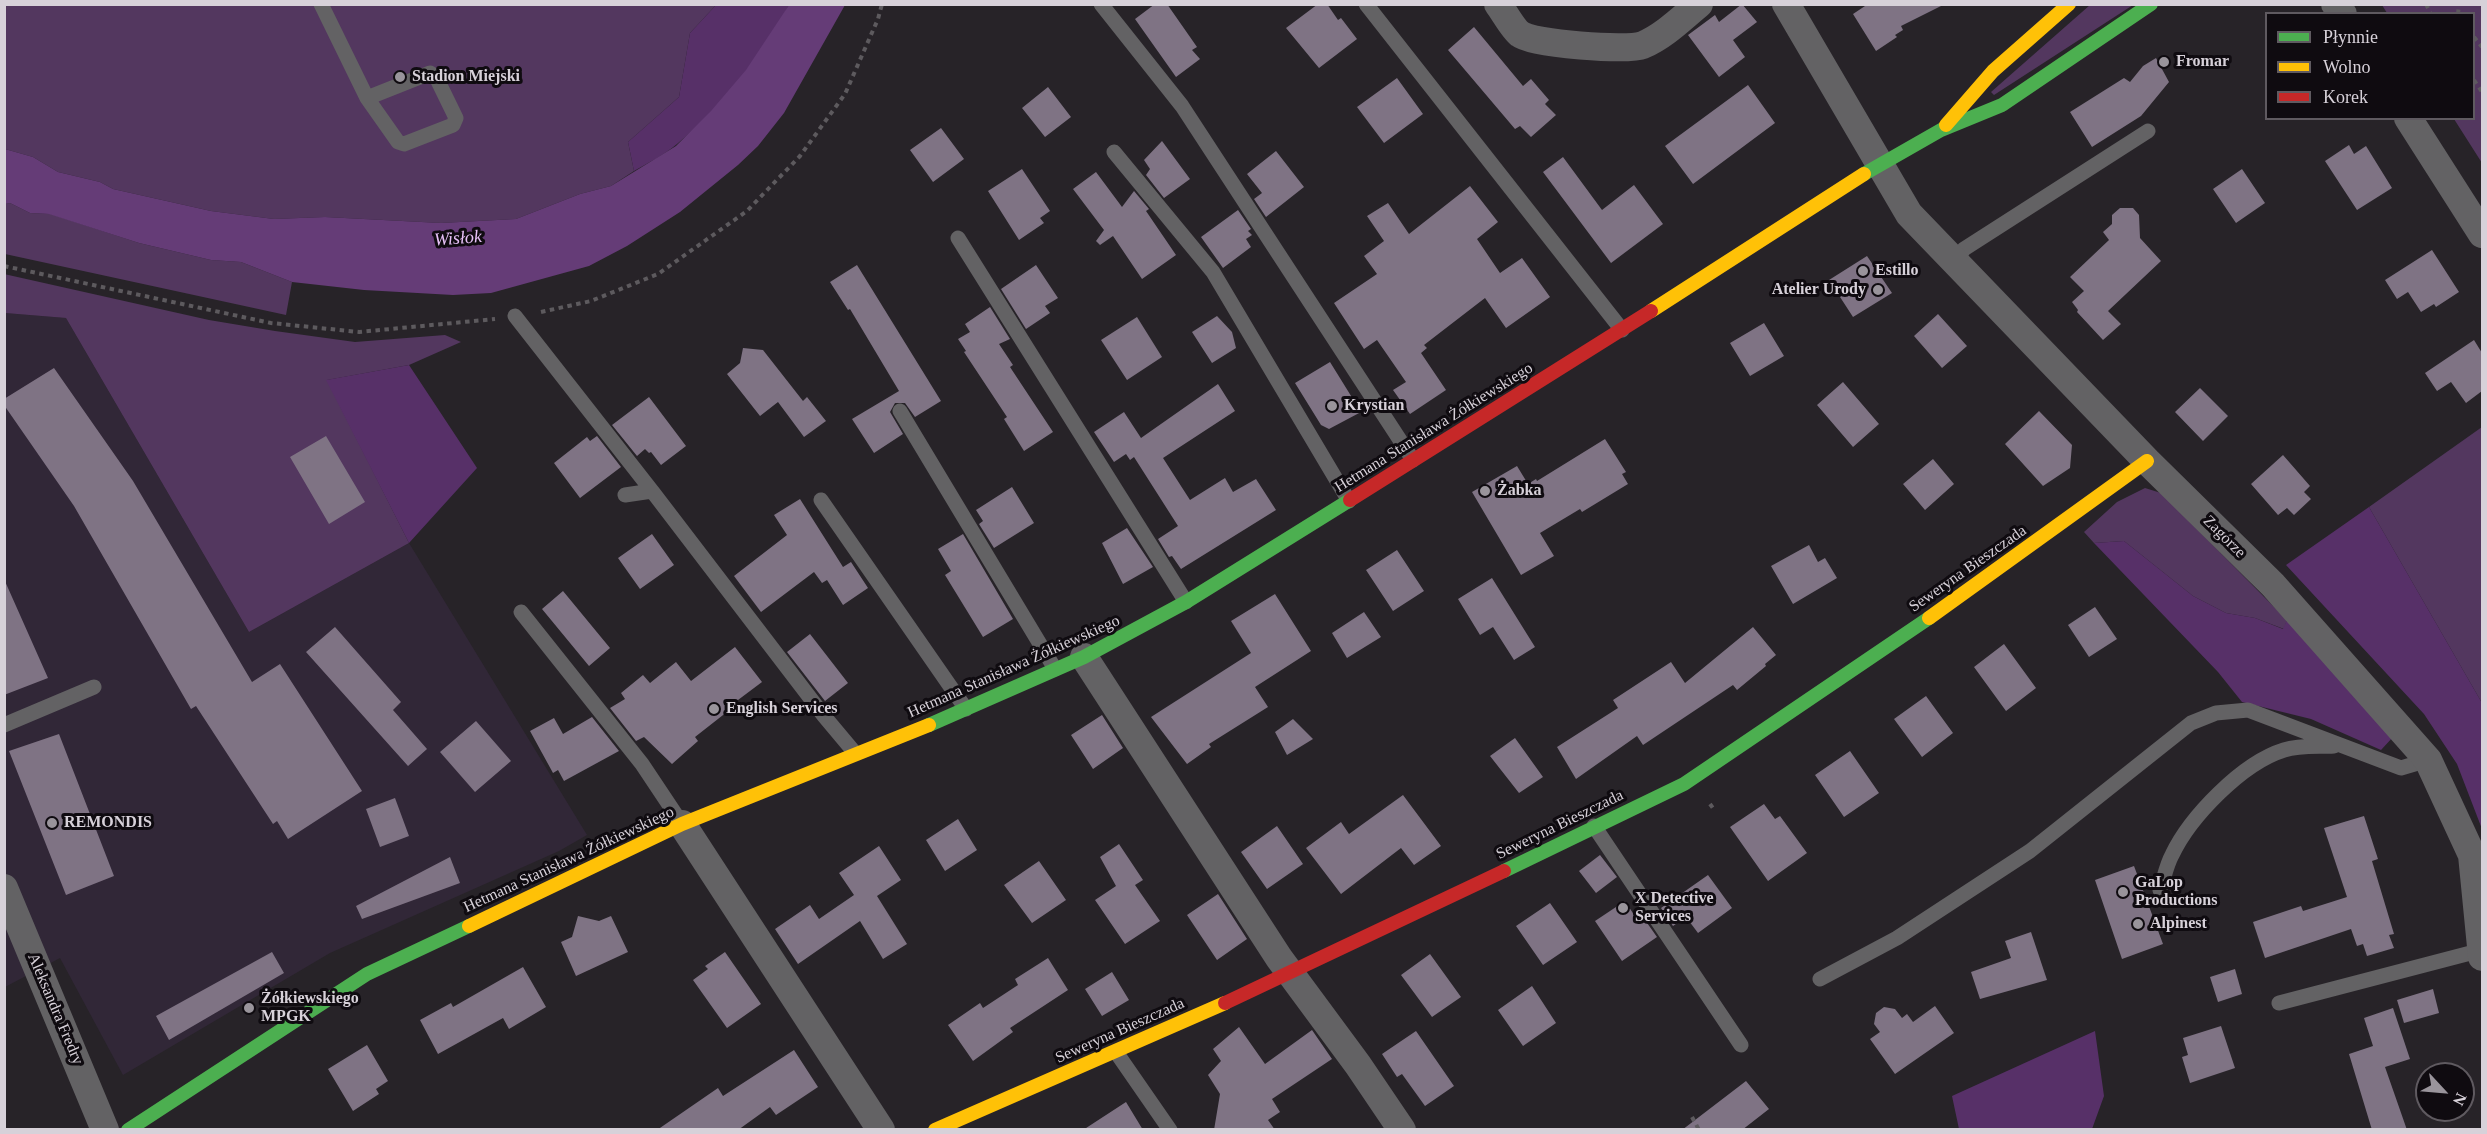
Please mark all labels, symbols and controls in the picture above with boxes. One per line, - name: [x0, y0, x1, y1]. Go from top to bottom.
- legend: [2265, 12, 2475, 120]
- text: Płynnie: [2323, 27, 2378, 47]
- place label: Fromar: [2176, 52, 2229, 72]
- marker: Fromar: [2157, 55, 2171, 69]
- text: Wolno: [2323, 57, 2371, 77]
- place label: Stadion Miejski: [412, 67, 520, 87]
- marker: Stadion Miejski: [393, 70, 407, 84]
- text: Korek: [2323, 87, 2368, 107]
- water label: Wisłok: [433, 227, 483, 251]
- place label: Estillo: [1875, 261, 1919, 281]
- marker: Estillo: [1856, 264, 1870, 278]
- place label: Atelier Urody: [1772, 280, 1866, 300]
- marker: Atelier Urody: [1871, 283, 1885, 297]
- street label: Hetmana Stanisława Żółkiewskiego: [1331, 359, 1537, 497]
- place label: Krystian: [1344, 396, 1404, 416]
- marker: Krystian: [1325, 399, 1339, 413]
- place label: Żabka: [1497, 481, 1541, 501]
- marker: Żabka: [1478, 484, 1492, 498]
- street label: Zagórze: [2199, 512, 2249, 562]
- street label: Seweryna Bieszczada: [1906, 521, 2030, 617]
- street label: Hetmana Stanisława Żółkiewskiego: [905, 611, 1123, 723]
- place label: English Services: [726, 699, 838, 719]
- marker: English Services: [707, 702, 721, 716]
- street label: Seweryna Bieszczada: [1493, 786, 1627, 864]
- street label: Hetmana Stanisława Żółkiewskiego: [461, 803, 677, 917]
- place label: REMONDIS: [64, 813, 152, 833]
- marker: REMONDIS: [45, 816, 59, 830]
- place label: GaLop Productions: [2135, 873, 2217, 911]
- marker: GaLop Productions: [2116, 885, 2130, 899]
- place label: X Detective Services: [1635, 889, 1714, 927]
- marker: X Detective Services: [1616, 901, 1630, 915]
- place label: Alpinest: [2150, 914, 2207, 934]
- marker: Alpinest: [2131, 917, 2145, 931]
- street label: Aleksandra Fredry: [23, 950, 87, 1068]
- place label: Żółkiewskiego MPGK: [261, 989, 359, 1027]
- street label: Seweryna Bieszczada: [1053, 994, 1187, 1068]
- marker: Żółkiewskiego MPGK: [242, 1001, 256, 1015]
- north arrow: [2415, 1062, 2475, 1122]
- text: N: [2450, 1090, 2470, 1108]

